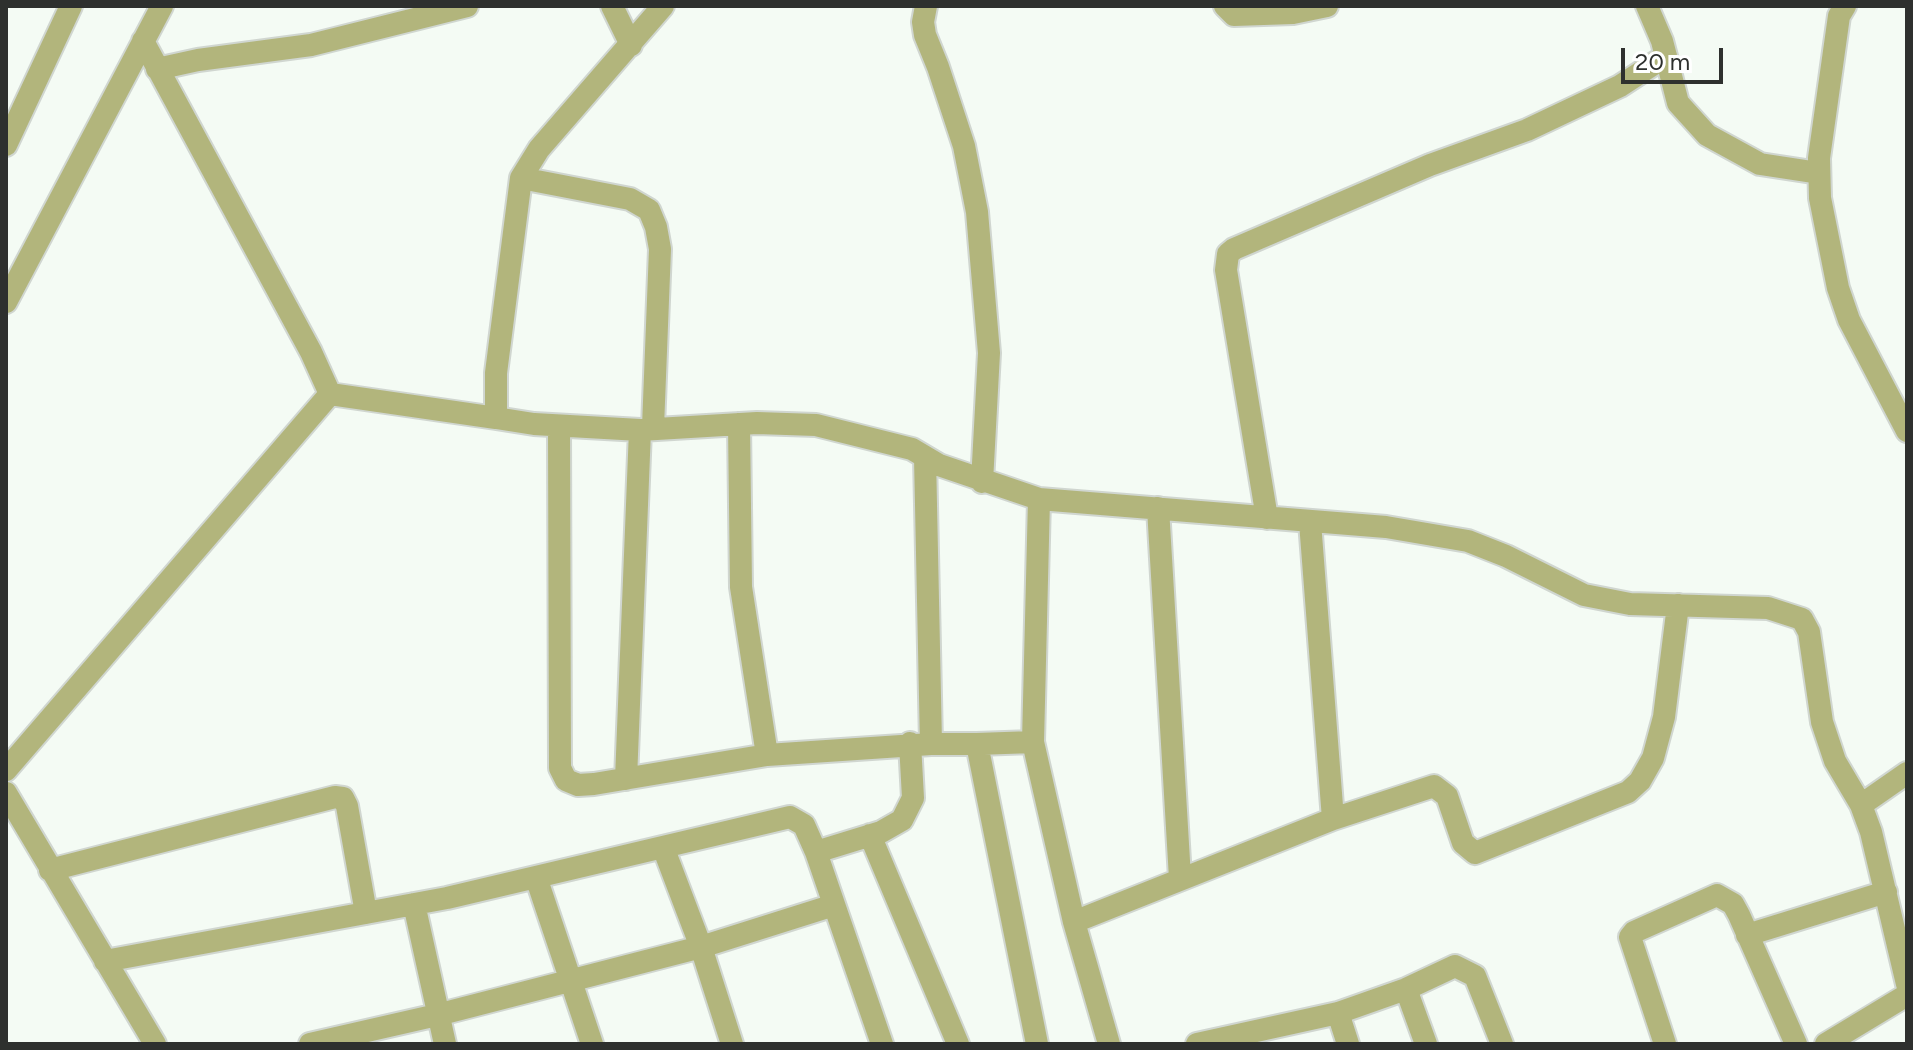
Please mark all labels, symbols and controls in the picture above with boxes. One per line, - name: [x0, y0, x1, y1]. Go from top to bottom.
- scale bar: [1625, 32, 1727, 82]
- text: 20 m: [1635, 47, 1690, 76]

